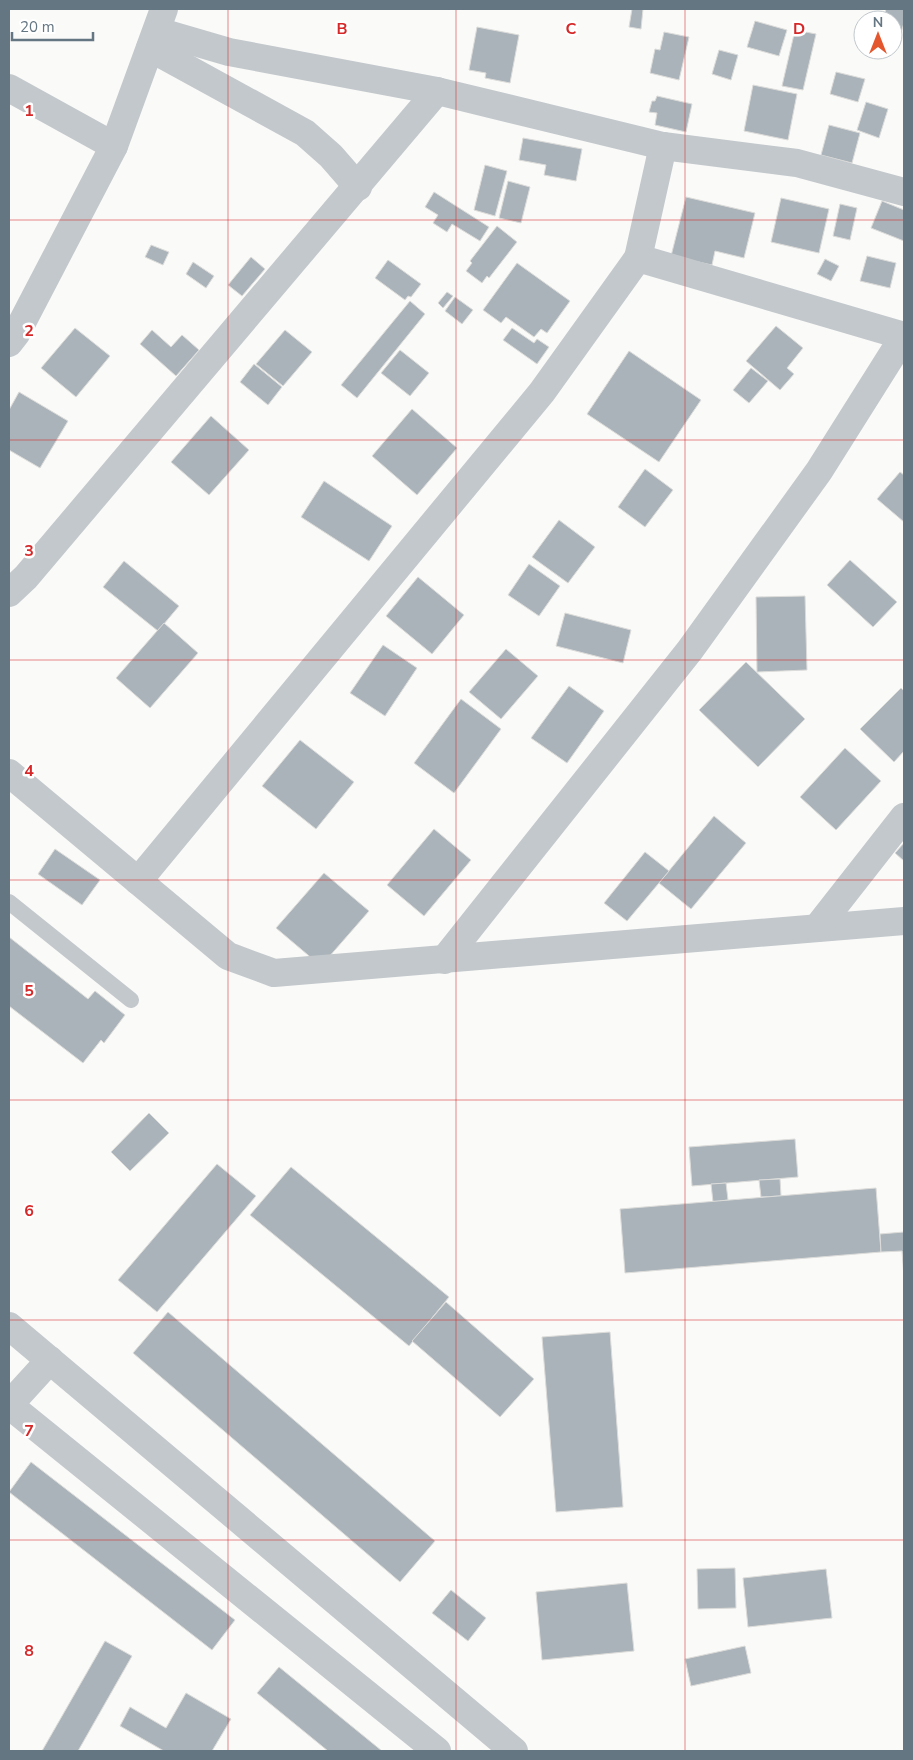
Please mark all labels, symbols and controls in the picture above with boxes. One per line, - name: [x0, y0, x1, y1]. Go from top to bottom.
- scale bar: [12, 10, 94, 42]
- north arrow: [853, 10, 903, 60]
- text: N: [873, 13, 883, 32]
- text: 20 m: [20, 17, 55, 37]
- text: B: [336, 18, 348, 40]
- text: C: [566, 18, 577, 40]
- text: D: [793, 18, 805, 40]
- text: 1: [24, 100, 34, 122]
- text: 2: [24, 320, 34, 342]
- text: 3: [24, 540, 34, 562]
- text: 4: [24, 760, 34, 782]
- text: 5: [24, 980, 34, 1002]
- text: 6: [24, 1200, 34, 1222]
- text: 7: [24, 1420, 34, 1442]
- text: 8: [24, 1640, 34, 1662]

